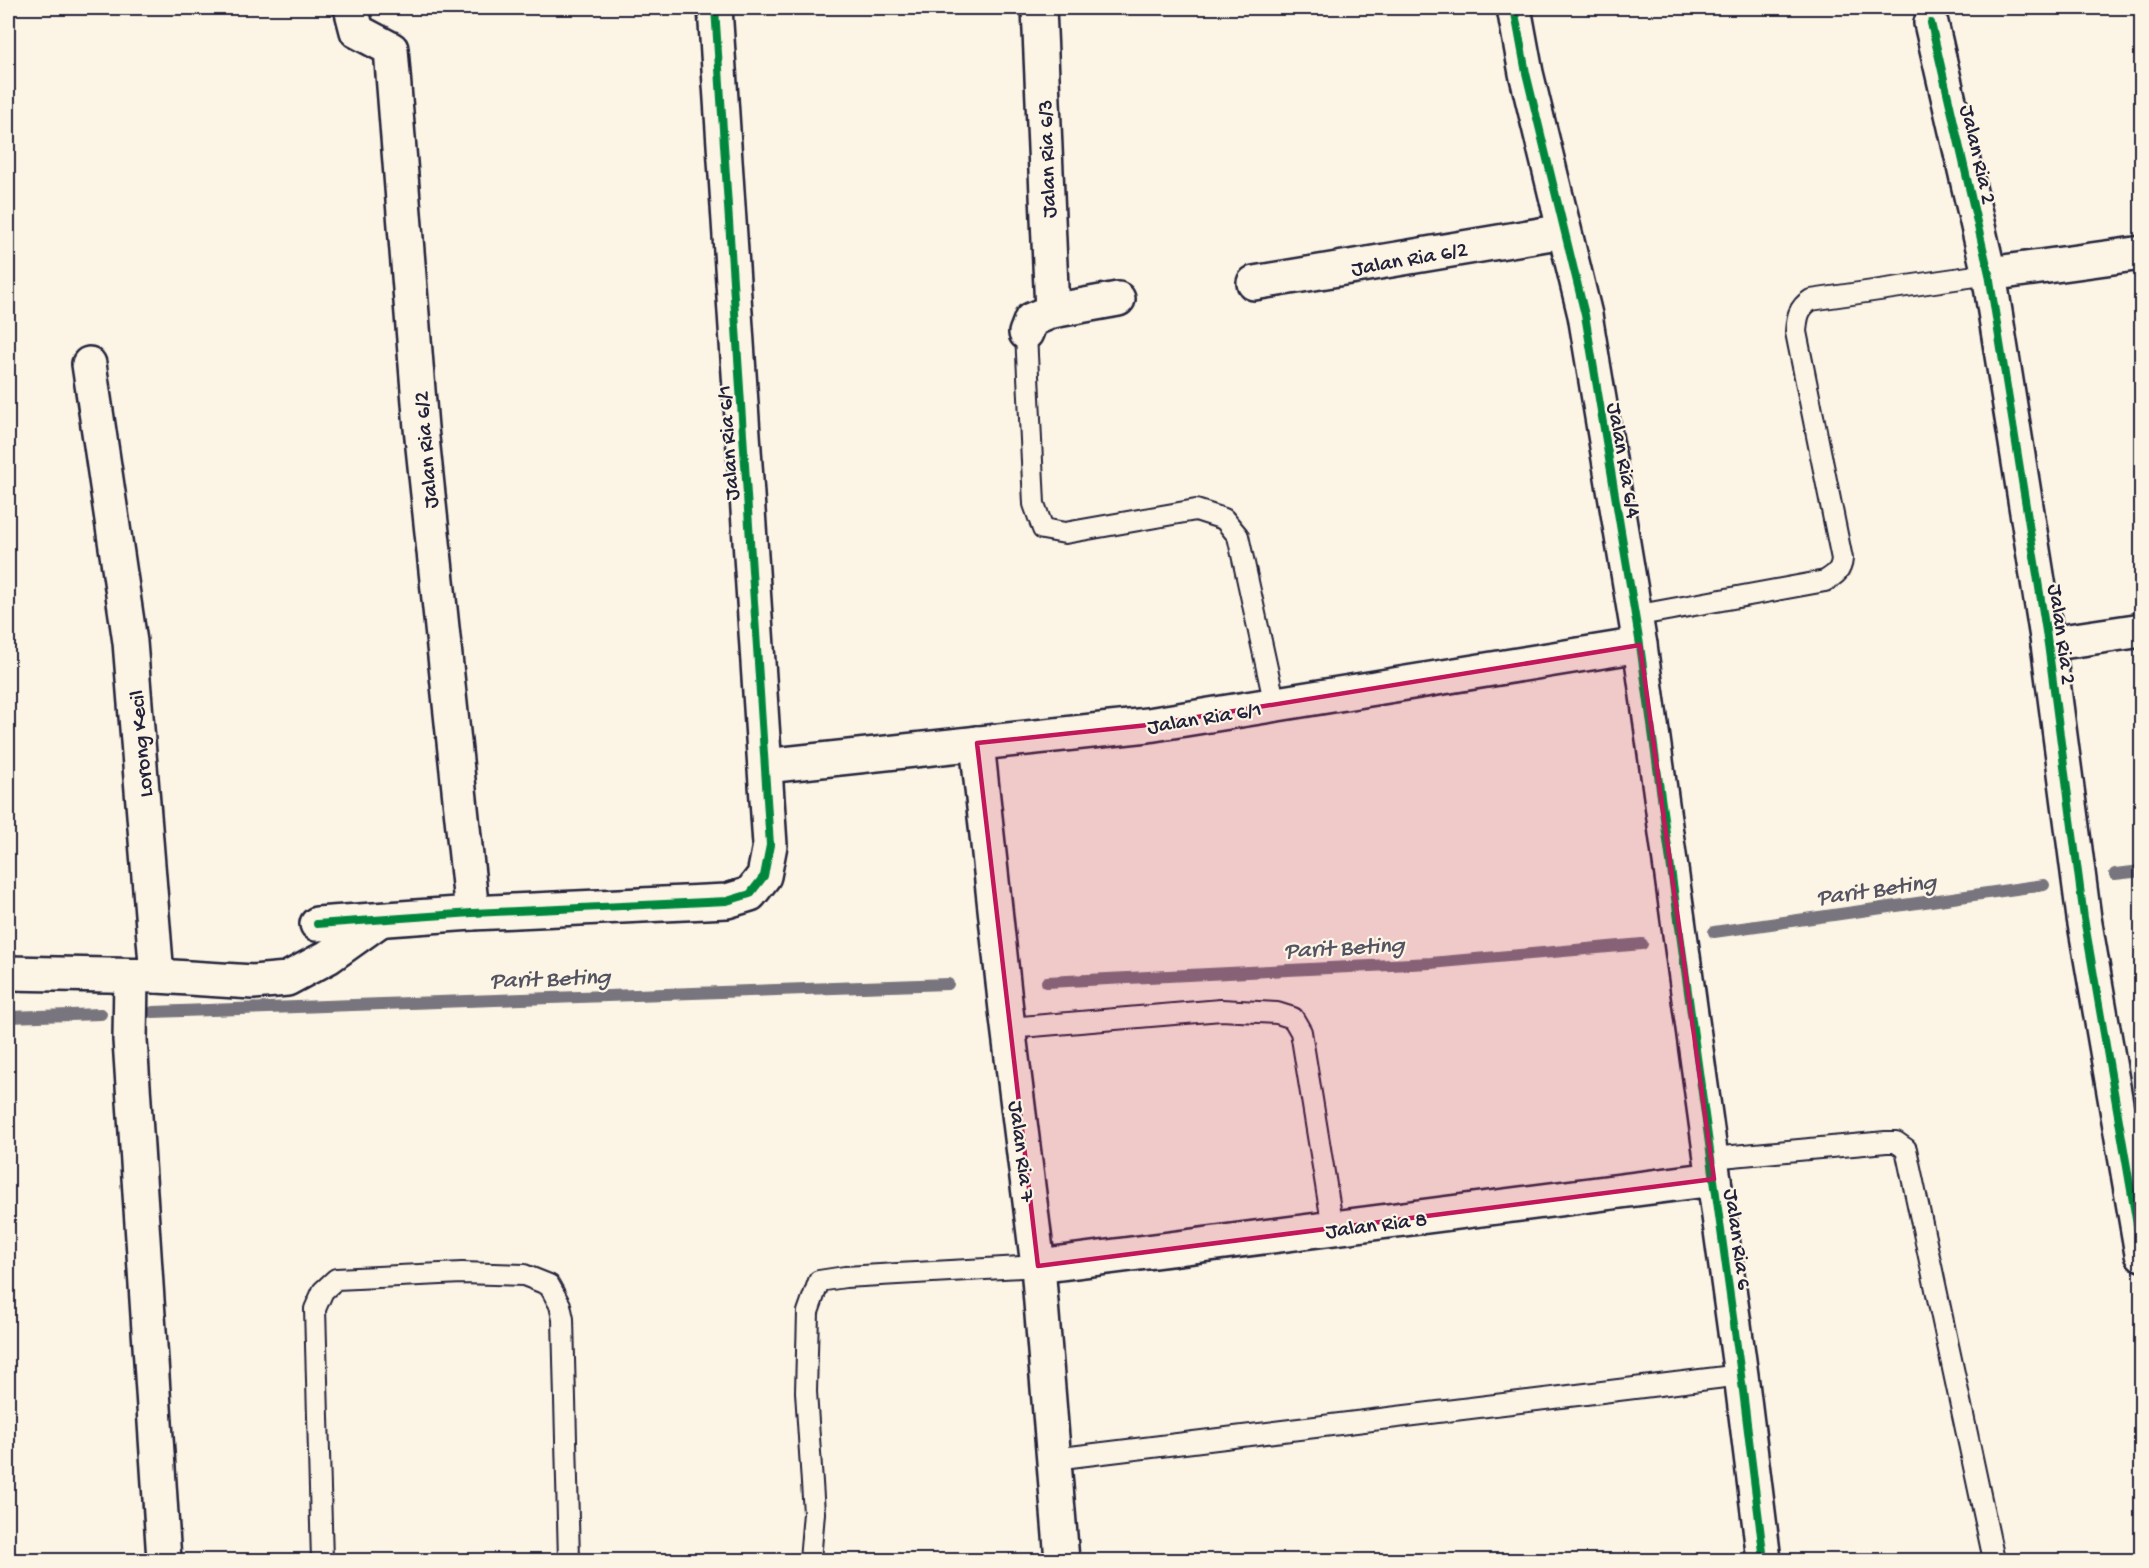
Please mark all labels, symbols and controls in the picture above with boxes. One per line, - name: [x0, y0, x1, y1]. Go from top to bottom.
- street label: Jalan Ria 6/3: [1034, 99, 1064, 218]
- street label: Jalan Ria 2: [1952, 103, 2000, 207]
- street label: Jalan Ria 6/2: [1350, 238, 1470, 284]
- street label: Jalan Ria 6/1: [713, 384, 747, 501]
- street label: Jalan Ria 6/2: [410, 390, 446, 509]
- street label: Jalan Ria 6/4: [1599, 401, 1645, 521]
- street label: Jalan Ria 2: [2040, 583, 2080, 687]
- street label: Lorong Kecil: [125, 689, 161, 798]
- street label: Jalan Ria 6/1: [1145, 698, 1264, 742]
- water label: Parit Beting: [1815, 869, 1939, 914]
- water label: Parit Beting: [1283, 932, 1406, 967]
- water label: Parit Beting: [489, 964, 612, 997]
- street label: Jalan Ria 7: [1001, 1099, 1039, 1204]
- street label: Jalan Ria 6: [1716, 1188, 1756, 1292]
- street label: Jalan Ria 8: [1324, 1208, 1429, 1246]

